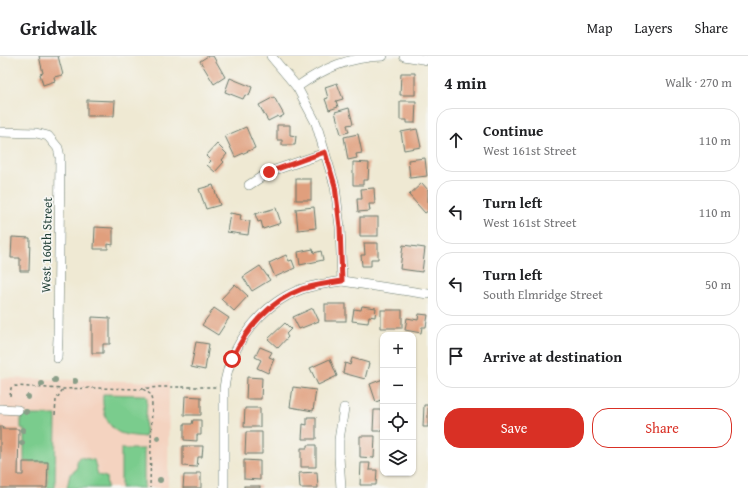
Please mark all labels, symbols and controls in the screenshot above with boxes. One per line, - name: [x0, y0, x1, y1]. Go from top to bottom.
- text: Gridwalk: [20, 14, 97, 42]
- text: Map: [587, 18, 613, 38]
- text: Layers: [635, 18, 673, 38]
- text: Share: [695, 18, 728, 38]
- text: 4 min: [444, 70, 486, 95]
- text: Walk · 270 m: [665, 73, 732, 92]
- text: Continue: [483, 120, 544, 141]
- icon: ahead: [445, 129, 467, 151]
- text: 110 m: [699, 131, 731, 150]
- text: West 161st Street: [483, 141, 577, 160]
- route end: [260, 163, 278, 181]
- text: Turn left: [483, 192, 542, 213]
- street label: West 160th Street: [36, 197, 57, 293]
- icon: left: [445, 201, 467, 223]
- text: 110 m: [699, 203, 731, 222]
- text: West 161st Street: [483, 213, 577, 232]
- text: Turn left: [483, 264, 542, 285]
- icon: left: [445, 273, 467, 295]
- text: 50 m: [705, 275, 731, 294]
- text: South Elmridge Street: [483, 285, 603, 304]
- map controls: [380, 332, 416, 476]
- button: +: [380, 332, 416, 368]
- icon: arrive: [445, 345, 467, 367]
- text: Arrive at destination: [483, 346, 622, 367]
- route start: [223, 350, 241, 368]
- button: −: [380, 368, 416, 404]
- button: locate: [380, 404, 416, 440]
- button: Save: [444, 408, 584, 448]
- button: Share: [592, 408, 732, 448]
- button: layers: [380, 440, 416, 476]

